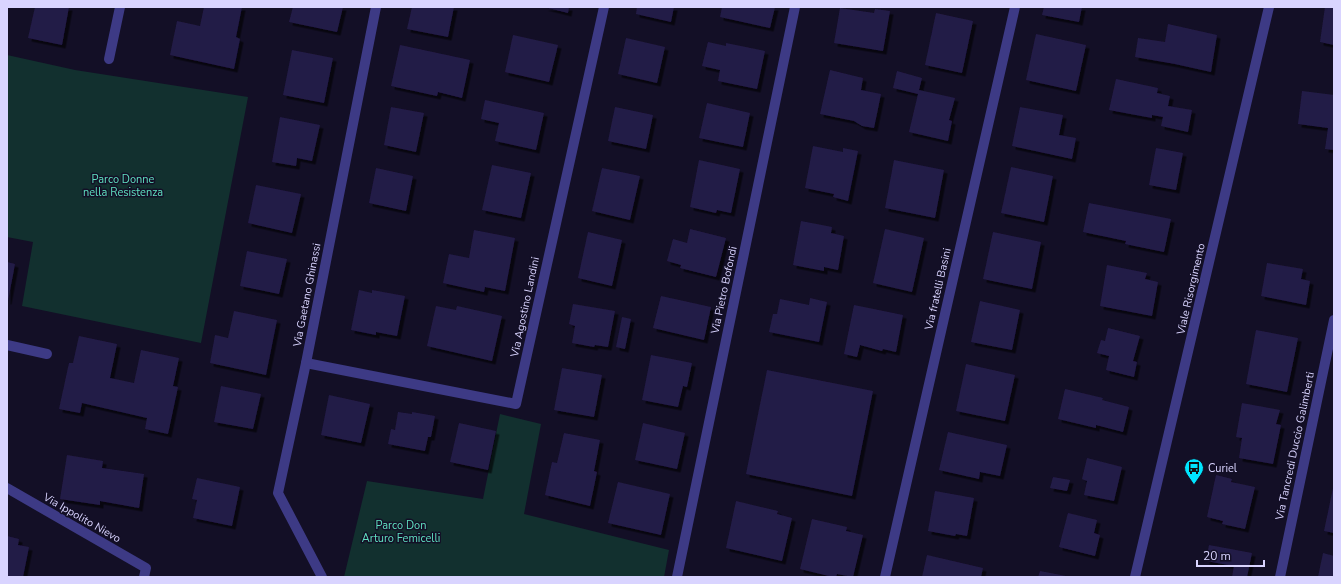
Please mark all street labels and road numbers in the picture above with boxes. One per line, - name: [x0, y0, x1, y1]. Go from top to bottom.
- street label: Via Gaetano Ghinassi: [289, 242, 324, 349]
- street label: Viale Risorgimento: [1173, 242, 1209, 337]
- street label: Via Pietro Bofondi: [707, 245, 741, 336]
- street label: Via fratelli Basini: [921, 247, 955, 332]
- street label: Via Agostino Landini: [507, 256, 543, 359]
- street label: Via Tancredi Duccio Galimberti: [1272, 371, 1318, 522]
- street label: Via Ippolito Nievo: [40, 489, 124, 546]

